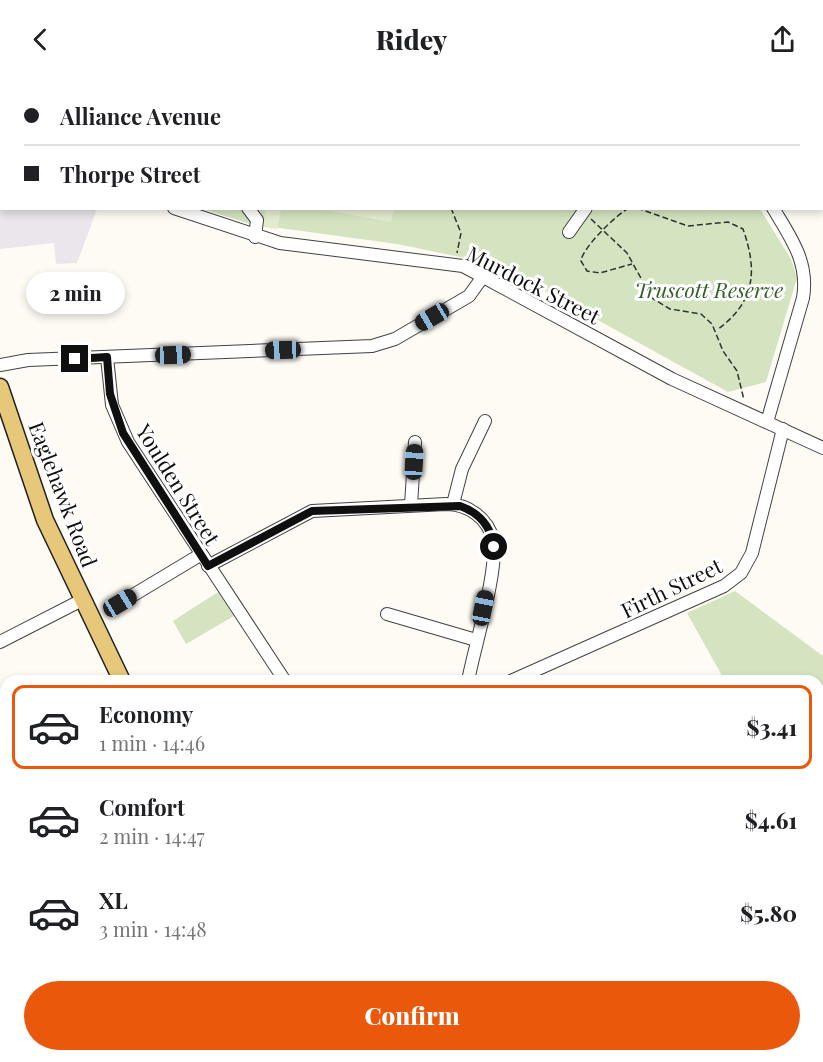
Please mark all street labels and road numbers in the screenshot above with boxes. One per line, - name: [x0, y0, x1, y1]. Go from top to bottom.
- street label: Murdock Street: [463, 238, 606, 330]
- street label: Eaglehawk Road: [23, 417, 105, 571]
- street label: Youlden Street: [130, 417, 228, 550]
- street label: Firth Street: [616, 550, 727, 623]

